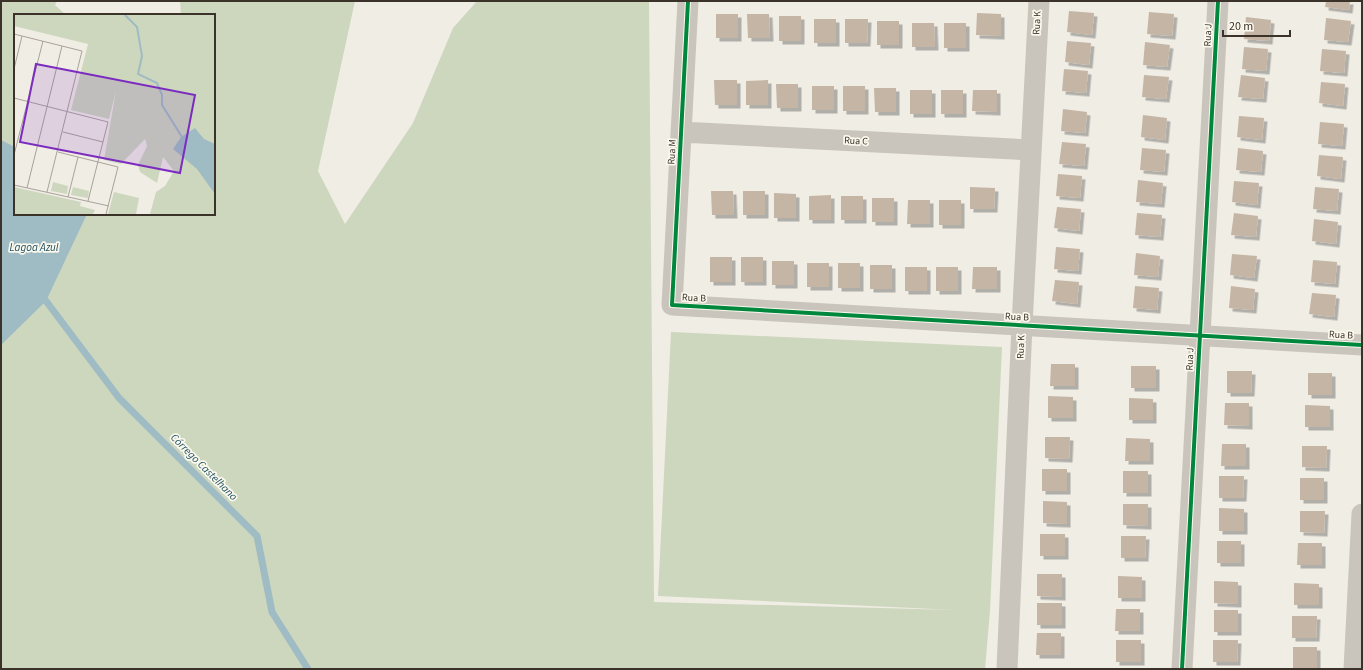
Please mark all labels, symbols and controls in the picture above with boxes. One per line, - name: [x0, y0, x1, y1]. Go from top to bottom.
- street label: Rua K: [1029, 10, 1045, 35]
- scale bar: [1223, 12, 1290, 38]
- inset map: [14, 14, 215, 215]
- text: 20 m: [1229, 18, 1253, 35]
- street label: Rua J: [1200, 23, 1216, 47]
- street label: Rua C: [844, 133, 869, 149]
- street label: Rua M: [664, 139, 680, 165]
- water label: Lagoa Azul: [10, 240, 59, 255]
- street label: Rua B: [682, 290, 706, 306]
- street label: Rua B: [1005, 309, 1029, 325]
- street label: Rua B: [1329, 327, 1353, 343]
- street label: Rua K: [1014, 335, 1028, 359]
- street label: Rua J: [1182, 347, 1198, 371]
- water label: Córrego Castelhano: [167, 430, 241, 504]

